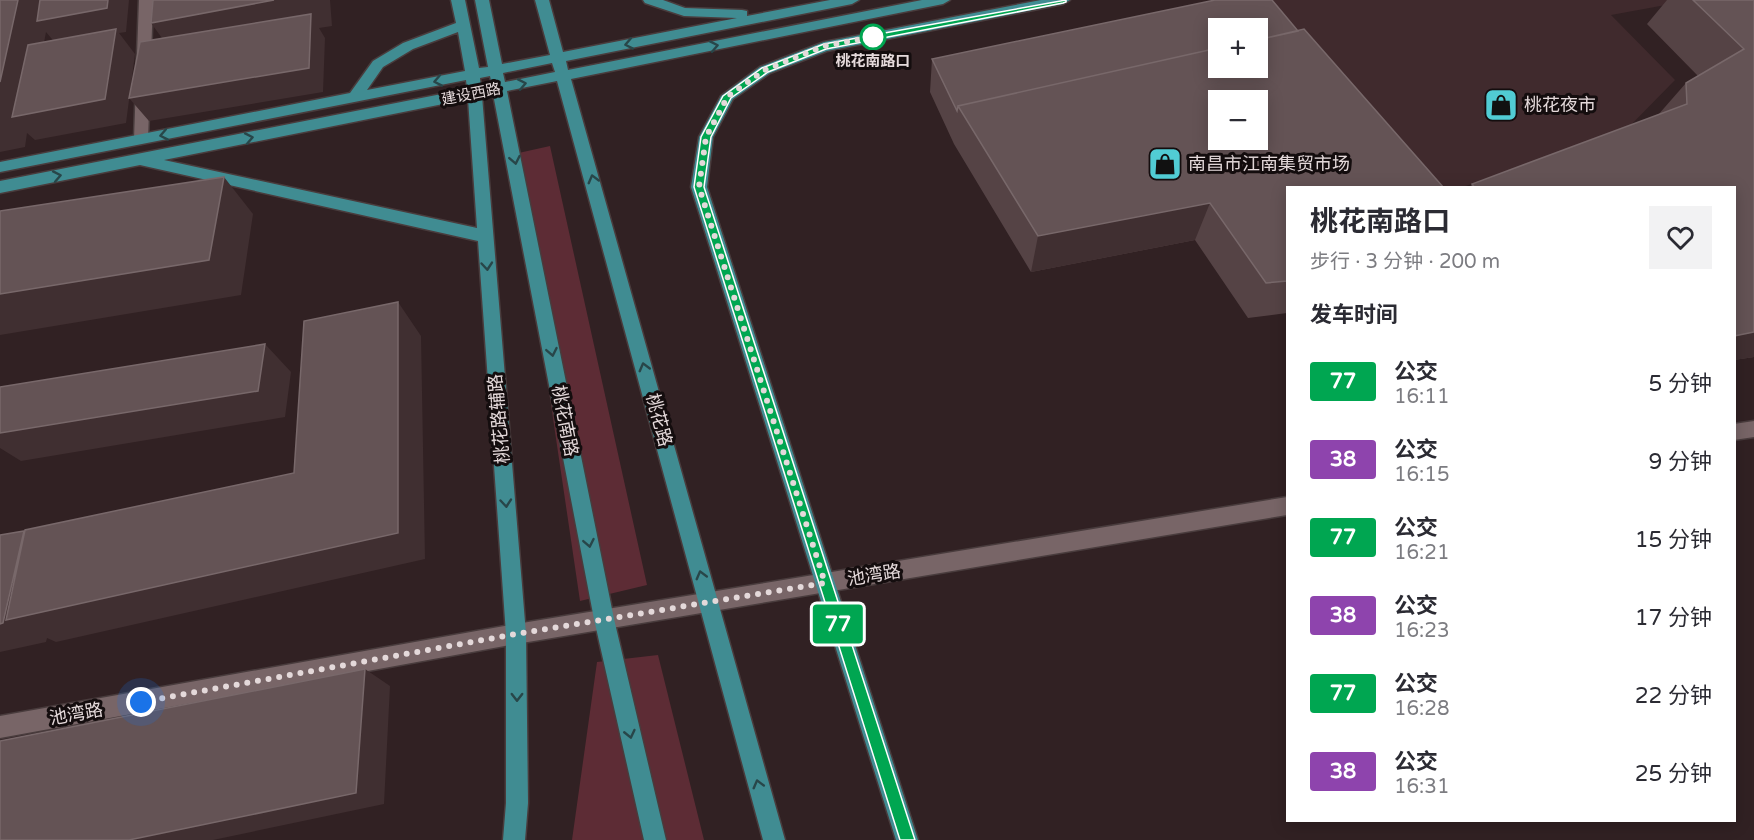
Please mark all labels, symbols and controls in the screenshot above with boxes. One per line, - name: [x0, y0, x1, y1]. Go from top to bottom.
- map controls: [1208, 18, 1268, 150]
- button: +: [1208, 18, 1268, 78]
- marker: 桃花南路口: [860, 24, 886, 50]
- one-way arrow: [625, 37, 635, 50]
- one-way arrow: [708, 40, 718, 53]
- place label: 桃花南路口: [835, 52, 911, 70]
- one-way arrow: [433, 74, 443, 87]
- one-way arrow: [517, 78, 527, 91]
- street label: 建设西路: [440, 79, 502, 109]
- shop icon: 桃花夜市: [1483, 87, 1519, 123]
- button: −: [1208, 90, 1268, 150]
- place label: 桃花夜市: [1524, 94, 1596, 116]
- one-way arrow: [160, 128, 170, 141]
- one-way arrow: [243, 132, 253, 145]
- shop icon: 南昌市江南集贸市场: [1147, 146, 1183, 182]
- place label: 南昌市江南集贸市场: [1188, 153, 1350, 175]
- one-way arrow: [508, 155, 521, 165]
- one-way arrow: [52, 170, 62, 183]
- one-way arrow: [588, 174, 600, 185]
- text: 桃花南路口: [1310, 205, 1450, 239]
- button: heart: [1649, 206, 1712, 269]
- text: 步行 · 3 分钟 · 200 m: [1310, 250, 1500, 274]
- one-way arrow: [480, 262, 493, 271]
- text: 发车时间: [1310, 302, 1398, 328]
- one-way arrow: [545, 346, 558, 356]
- text: 公交: [1394, 359, 1438, 385]
- one-way arrow: [639, 362, 652, 372]
- text: 77: [1330, 369, 1356, 394]
- text: 5 分钟: [1648, 371, 1712, 397]
- street label: 桃花路辅路: [484, 373, 514, 465]
- street label: 桃花南路: [547, 384, 583, 458]
- text: 16:11: [1394, 385, 1449, 409]
- street label: 桃花路: [641, 391, 677, 449]
- text: 公交: [1394, 437, 1438, 463]
- text: 38: [1330, 447, 1356, 472]
- text: 9 分钟: [1648, 449, 1712, 475]
- text: 16:15: [1394, 463, 1449, 487]
- one-way arrow: [499, 498, 512, 507]
- text: 公交: [1394, 515, 1438, 541]
- text: 77: [1330, 525, 1356, 550]
- text: 15 分钟: [1635, 527, 1712, 553]
- one-way arrow: [582, 538, 595, 548]
- text: 16:21: [1394, 541, 1449, 565]
- street label: 池湾路: [846, 560, 902, 590]
- one-way arrow: [696, 570, 709, 580]
- text: 公交: [1394, 593, 1438, 619]
- text: 38: [1330, 603, 1356, 628]
- line badge: 77: [811, 604, 865, 644]
- text: 17 分钟: [1635, 605, 1712, 631]
- text: 77: [825, 612, 851, 637]
- text: 16:23: [1394, 619, 1449, 643]
- text: 公交: [1394, 671, 1438, 697]
- text: 77: [1330, 681, 1356, 706]
- text: 22 分钟: [1635, 683, 1712, 709]
- your location: [126, 687, 156, 717]
- one-way arrow: [510, 693, 523, 702]
- text: 16:28: [1394, 697, 1449, 721]
- street label: 池湾路: [48, 698, 104, 730]
- one-way arrow: [623, 728, 636, 738]
- text: 公交: [1394, 749, 1438, 775]
- text: 38: [1330, 759, 1356, 784]
- text: 25 分钟: [1635, 761, 1712, 787]
- text: 16:31: [1394, 775, 1449, 799]
- one-way arrow: [753, 779, 766, 789]

